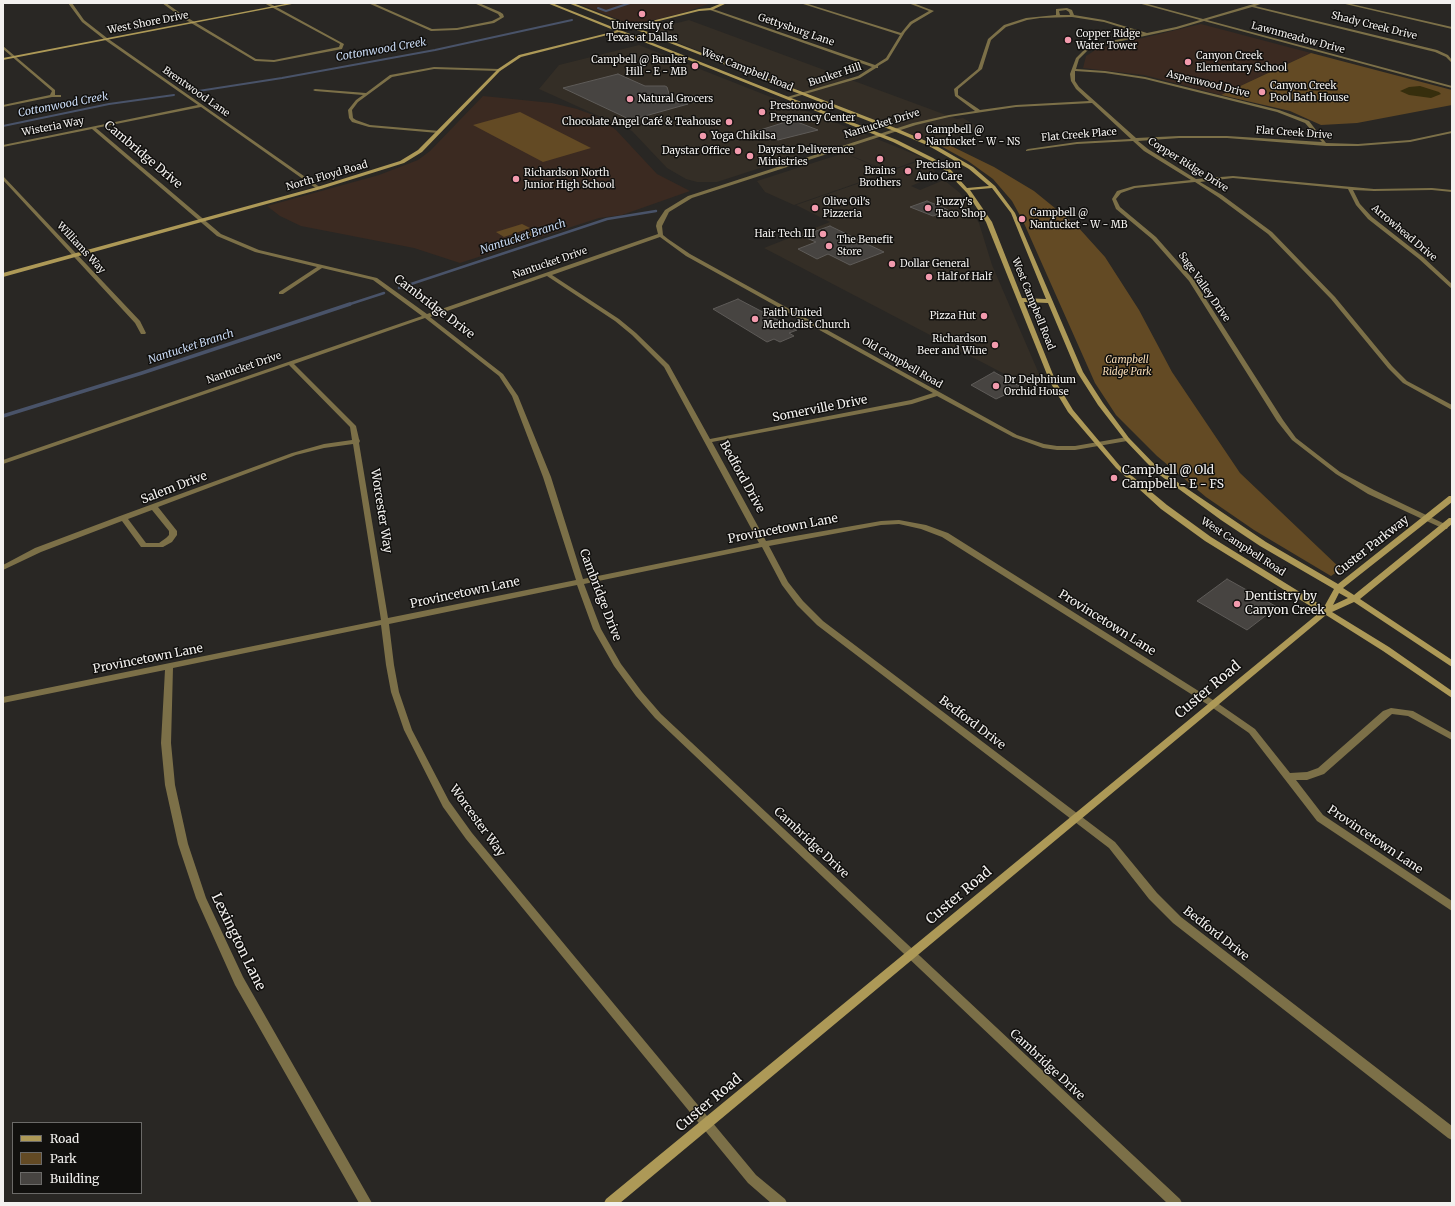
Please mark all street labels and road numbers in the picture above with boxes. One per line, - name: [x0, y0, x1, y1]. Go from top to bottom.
- street label: West Shore Drive: [107, 9, 189, 37]
- street label: Shady Creek Drive: [1330, 10, 1418, 42]
- street label: Gettysburg Lane: [756, 11, 836, 49]
- street label: Lawnmeadow Drive: [1250, 20, 1346, 56]
- street label: West Campbell Road: [699, 46, 795, 94]
- street label: Bunker Hill: [807, 61, 863, 89]
- street label: Brentwood Lane: [160, 64, 232, 120]
- street label: Aspenwood Drive: [1165, 68, 1251, 100]
- street label: Nantucket Drive: [843, 107, 921, 141]
- street label: Wisteria Way: [21, 115, 85, 139]
- street label: Cambridge Drive: [101, 118, 185, 192]
- street label: Flat Creek Drive: [1255, 124, 1333, 142]
- street label: Flat Creek Place: [1041, 126, 1117, 144]
- street label: Copper Ridge Drive: [1146, 135, 1230, 195]
- street label: North Floyd Road: [285, 159, 369, 193]
- street label: Arrowhead Drive: [1369, 202, 1439, 264]
- street label: Williams Way: [54, 220, 108, 276]
- street label: Nantucket Drive: [511, 245, 589, 281]
- street label: Sage Valley Drive: [1176, 250, 1232, 324]
- street label: West Campbell Road: [1009, 256, 1057, 352]
- street label: Cambridge Drive: [391, 272, 477, 342]
- street label: Old Campbell Road: [860, 335, 944, 391]
- street label: Nantucket Drive: [205, 350, 283, 386]
- street label: Somerville Drive: [771, 393, 869, 425]
- street label: Bedford Drive: [716, 439, 768, 515]
- street label: Worcester Way: [367, 468, 395, 554]
- street label: Salem Drive: [139, 469, 209, 507]
- street label: Provincetown Lane: [727, 511, 839, 547]
- street label: Custer Parkway: [1332, 513, 1412, 579]
- street label: West Campbell Road: [1199, 515, 1287, 579]
- street label: Cambridge Drive: [576, 547, 624, 643]
- street label: Provincetown Lane: [409, 574, 521, 612]
- street label: Provincetown Lane: [1056, 587, 1158, 659]
- street label: Provincetown Lane: [92, 641, 204, 677]
- street label: Custer Road: [1172, 658, 1244, 722]
- street label: Bedford Drive: [936, 693, 1008, 753]
- street label: Worcester Way: [446, 782, 508, 860]
- street label: Provincetown Lane: [1325, 803, 1425, 877]
- street label: Cambridge Drive: [771, 805, 851, 881]
- street label: Custer Road: [923, 864, 995, 928]
- street label: Lexington Lane: [207, 891, 269, 993]
- street label: Bedford Drive: [1180, 904, 1252, 964]
- street label: Cambridge Drive: [1007, 1027, 1087, 1103]
- street label: Custer Road: [673, 1071, 745, 1135]

